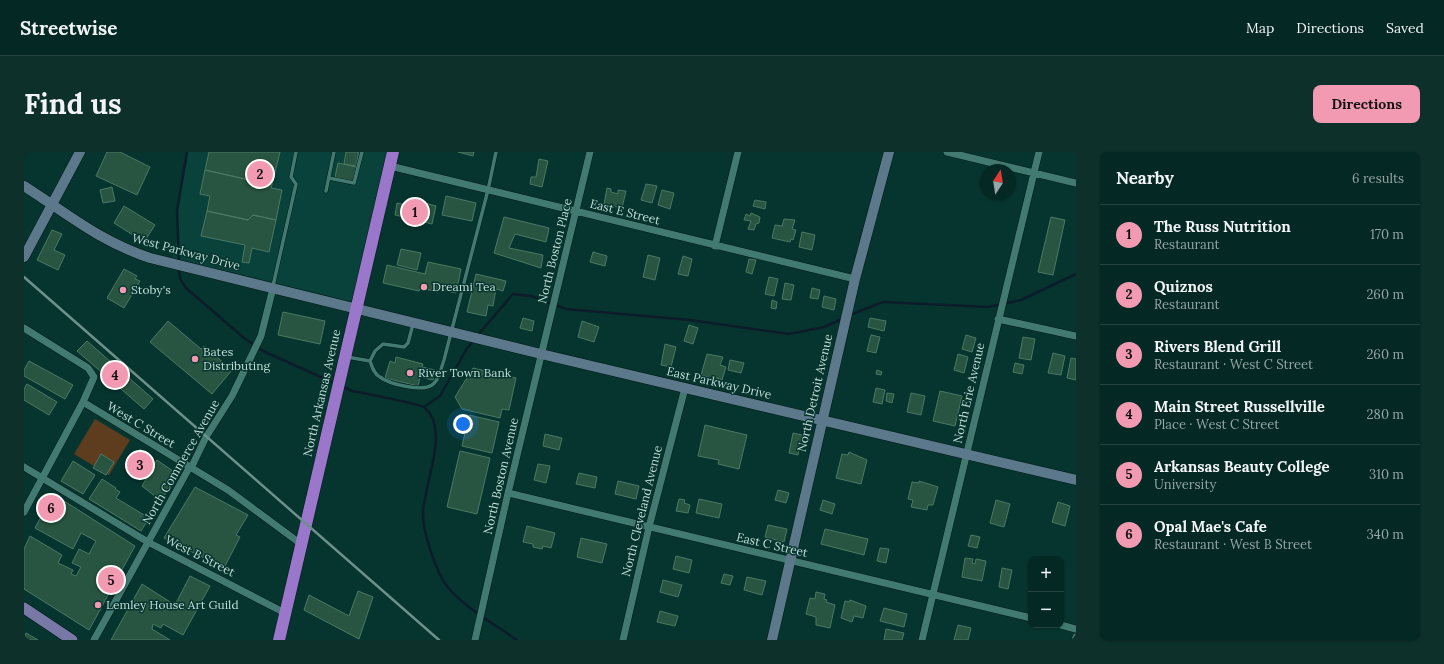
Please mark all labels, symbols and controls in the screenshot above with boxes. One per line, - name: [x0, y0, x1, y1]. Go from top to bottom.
- text: Streetwise: [20, 16, 117, 40]
- text: Map: [1246, 19, 1274, 37]
- text: Directions: [1296, 19, 1364, 37]
- text: Saved: [1386, 19, 1424, 37]
- button: Directions: [1313, 85, 1420, 123]
- text: Find us: [24, 86, 122, 122]
- pin: 2: [247, 159, 273, 189]
- north arrow: [980, 164, 1016, 200]
- text: Nearby: [1116, 167, 1174, 189]
- text: 6 results: [1352, 170, 1404, 187]
- street label: North Boston Place: [534, 196, 575, 305]
- street label: East E Street: [589, 196, 662, 228]
- pin: 1: [402, 197, 428, 227]
- text: The Russ Nutrition: [1154, 217, 1291, 236]
- text: 1: [1126, 226, 1132, 243]
- text: 170 m: [1370, 226, 1404, 243]
- street label: West Parkway Drive: [130, 230, 242, 273]
- text: Restaurant: [1154, 236, 1220, 253]
- text: Quiznos: [1154, 277, 1213, 296]
- place label: Dreami Tea: [432, 279, 496, 294]
- place label: Stoby's: [131, 282, 171, 297]
- marker: Dreami Tea: [419, 282, 429, 292]
- marker: Stoby's: [118, 285, 128, 295]
- text: 2: [1126, 286, 1132, 303]
- text: 260 m: [1366, 286, 1404, 303]
- text: Restaurant: [1154, 296, 1220, 313]
- street label: North Arkansas Avenue: [300, 327, 344, 458]
- street label: North Detroit Avenue: [794, 332, 835, 453]
- text: Rivers Blend Grill: [1154, 337, 1281, 356]
- street label: North Erie Avenue: [950, 341, 987, 445]
- place label: Bates Distributing: [203, 344, 271, 373]
- text: 3: [1125, 346, 1133, 363]
- text: 260 m: [1366, 346, 1404, 363]
- marker: Bates Distributing: [190, 354, 200, 364]
- text: Restaurant · West C Street: [1154, 356, 1313, 373]
- pin: 4: [102, 360, 128, 390]
- street label: East Parkway Drive: [665, 363, 773, 402]
- place label: River Town Bank: [418, 365, 512, 380]
- marker: River Town Bank: [405, 368, 415, 378]
- street label: North Commerce Avenue: [139, 396, 223, 527]
- text: Main Street Russellville: [1154, 397, 1325, 416]
- street label: West C Street: [104, 398, 178, 451]
- text: 4: [1125, 406, 1133, 423]
- text: 280 m: [1367, 406, 1404, 423]
- your location: [453, 414, 473, 434]
- street label: North Boston Avenue: [480, 416, 521, 536]
- text: Place · West C Street: [1154, 416, 1279, 433]
- street label: North Cleveland Avenue: [618, 443, 665, 578]
- pin: 3: [127, 450, 153, 480]
- text: Arkansas Beauty College: [1154, 457, 1330, 476]
- text: 5: [1125, 466, 1133, 483]
- text: 310 m: [1369, 466, 1404, 483]
- text: University: [1154, 476, 1216, 493]
- pin: 6: [38, 493, 64, 523]
- text: Opal Mae's Cafe: [1154, 517, 1267, 536]
- text: 6: [1125, 526, 1133, 543]
- text: 340 m: [1367, 526, 1404, 543]
- street label: East C Street: [735, 529, 810, 560]
- street label: West B Street: [163, 532, 238, 580]
- text: Restaurant · West B Street: [1154, 536, 1312, 553]
- map controls: [1028, 556, 1064, 628]
- button: +: [1028, 556, 1064, 592]
- pin: 5: [98, 565, 124, 595]
- button: −: [1028, 592, 1064, 628]
- place label: Lemley House Art Guild: [106, 597, 239, 612]
- marker: Lemley House Art Guild: [93, 600, 103, 610]

